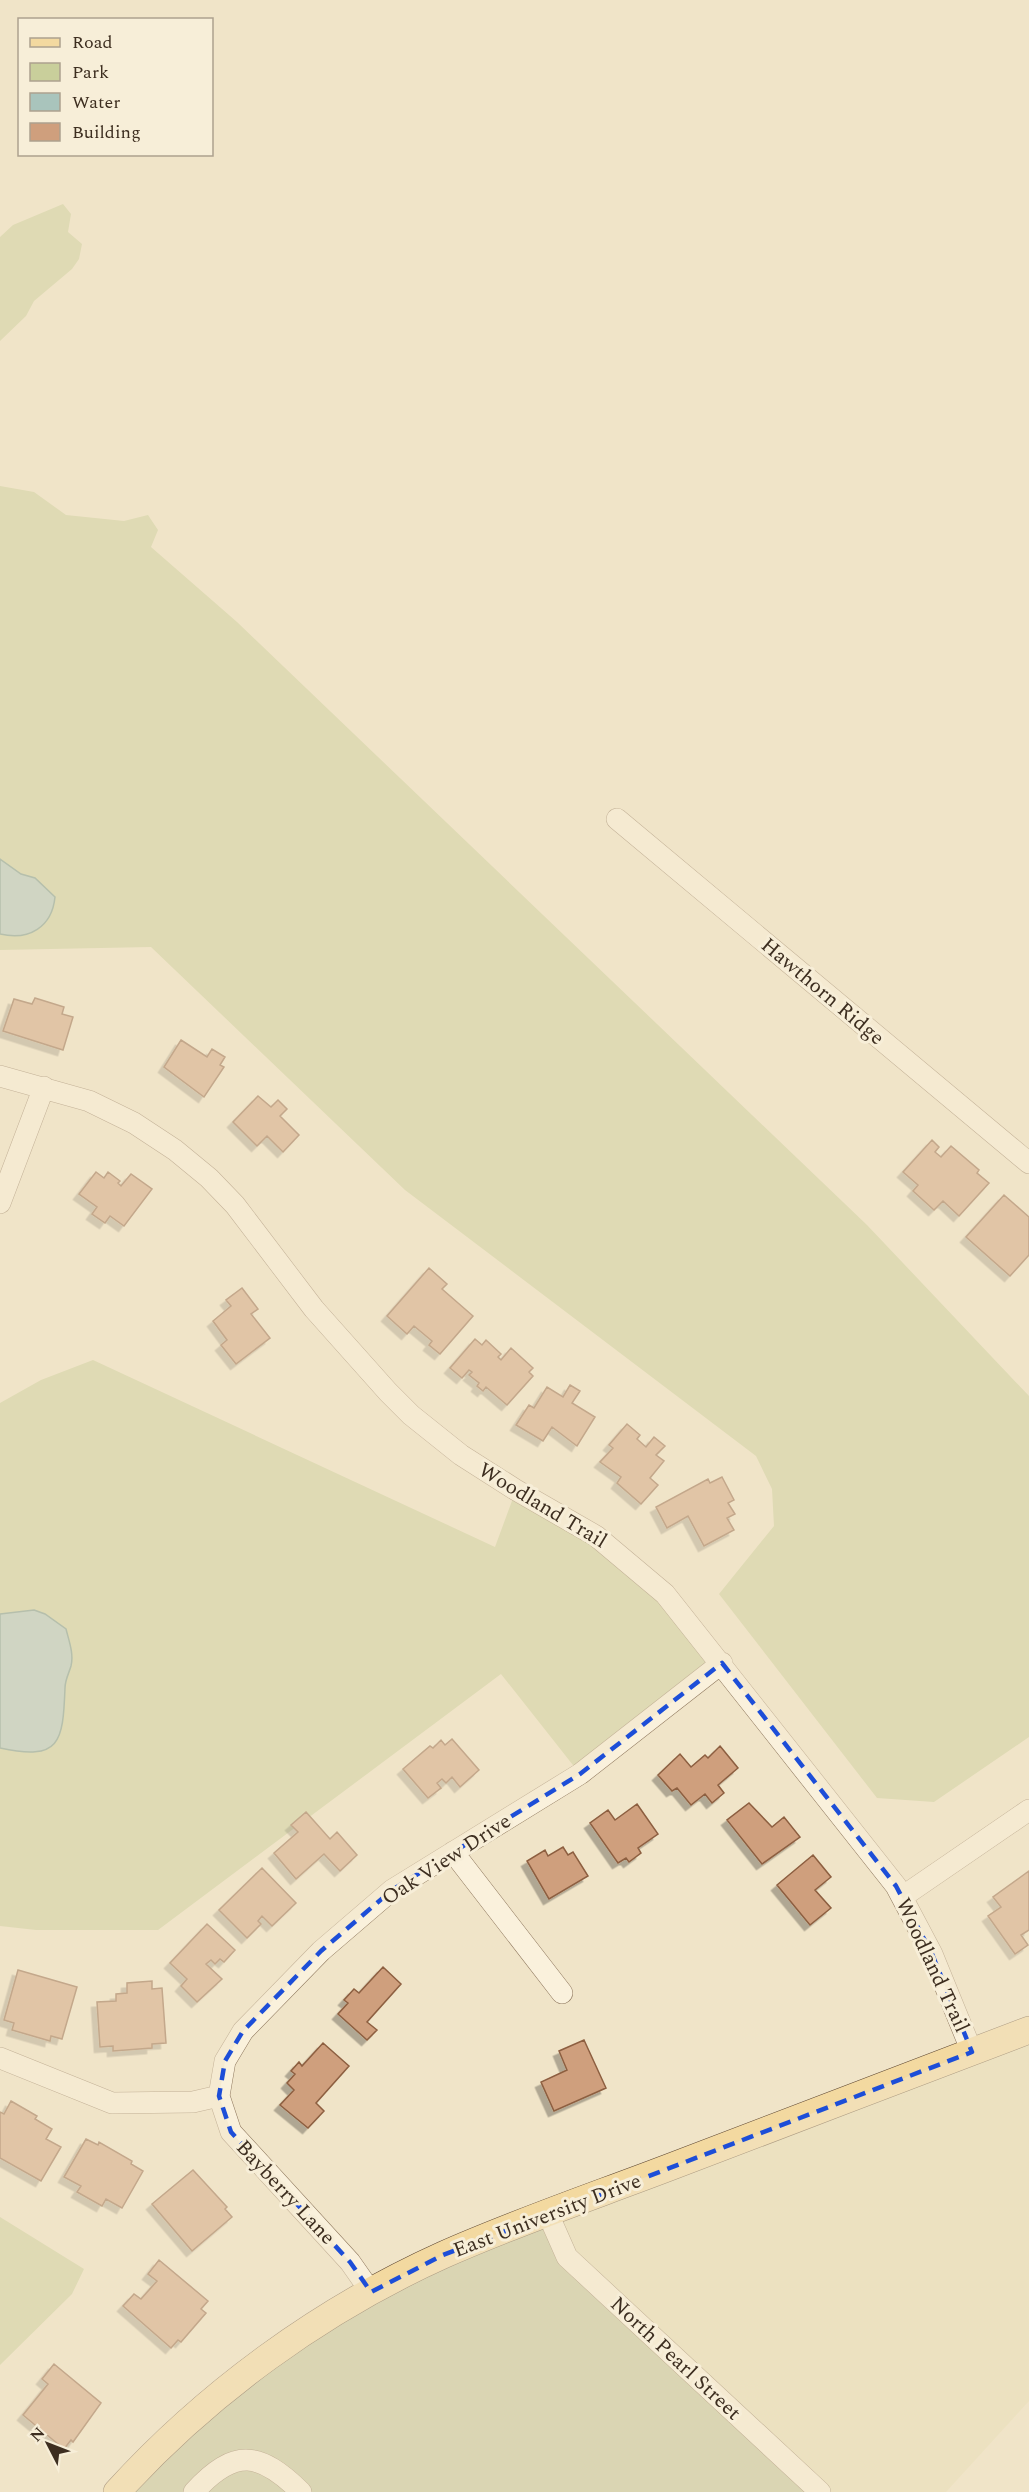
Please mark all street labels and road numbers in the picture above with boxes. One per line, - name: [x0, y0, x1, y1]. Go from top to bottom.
- street label: Hawthorn Ridge: [753, 930, 891, 1053]
- street label: Woodland Trail: [472, 1455, 613, 1557]
- street label: Oak View Drive: [375, 1806, 518, 1914]
- street label: Woodland Trail: [887, 1893, 977, 2038]
- street label: Bayberry Lane: [228, 2133, 343, 2253]
- street label: East University Drive: [449, 2165, 646, 2267]
- street label: North Pearl Street: [602, 2289, 748, 2428]

